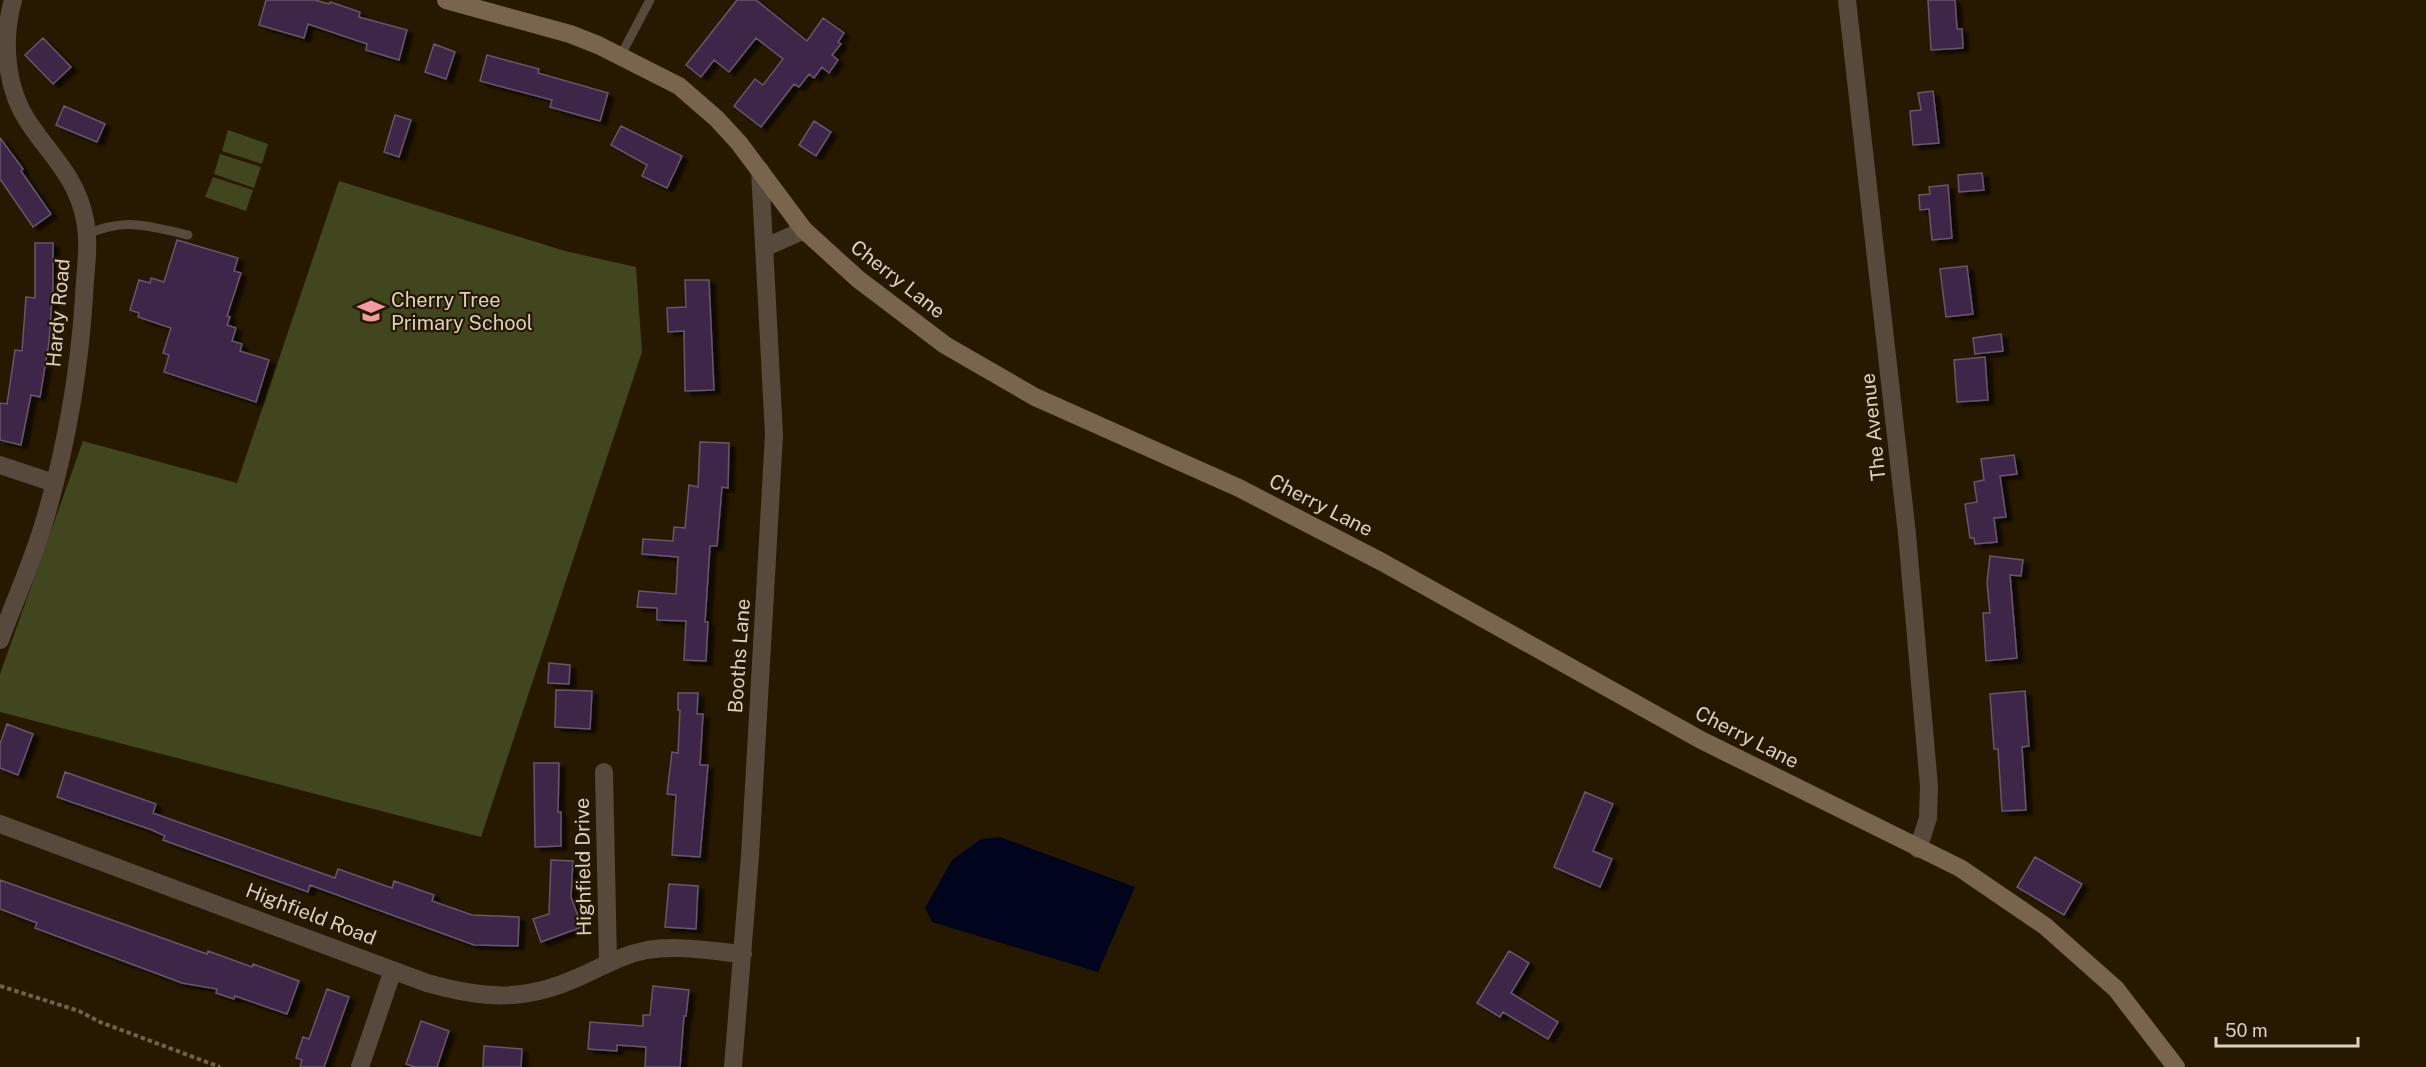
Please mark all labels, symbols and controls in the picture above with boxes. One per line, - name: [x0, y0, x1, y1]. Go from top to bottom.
- street label: Cherry Lane: [846, 235, 950, 323]
- street label: Hardy Road: [41, 258, 75, 368]
- place label: Cherry Tree Primary School: [391, 288, 533, 335]
- school or university icon: Cherry Tree Primary School: [356, 296, 386, 326]
- street label: The Avenue: [1855, 372, 1891, 482]
- street label: Cherry Lane: [1265, 469, 1377, 541]
- street label: Booths Lane: [723, 598, 755, 714]
- street label: Cherry Lane: [1691, 701, 1803, 773]
- street label: Highfield Drive: [570, 798, 596, 936]
- street label: Highfield Road: [242, 878, 380, 950]
- scale bar: [2216, 1010, 2358, 1048]
- text: 50 m: [2225, 1020, 2268, 1041]

